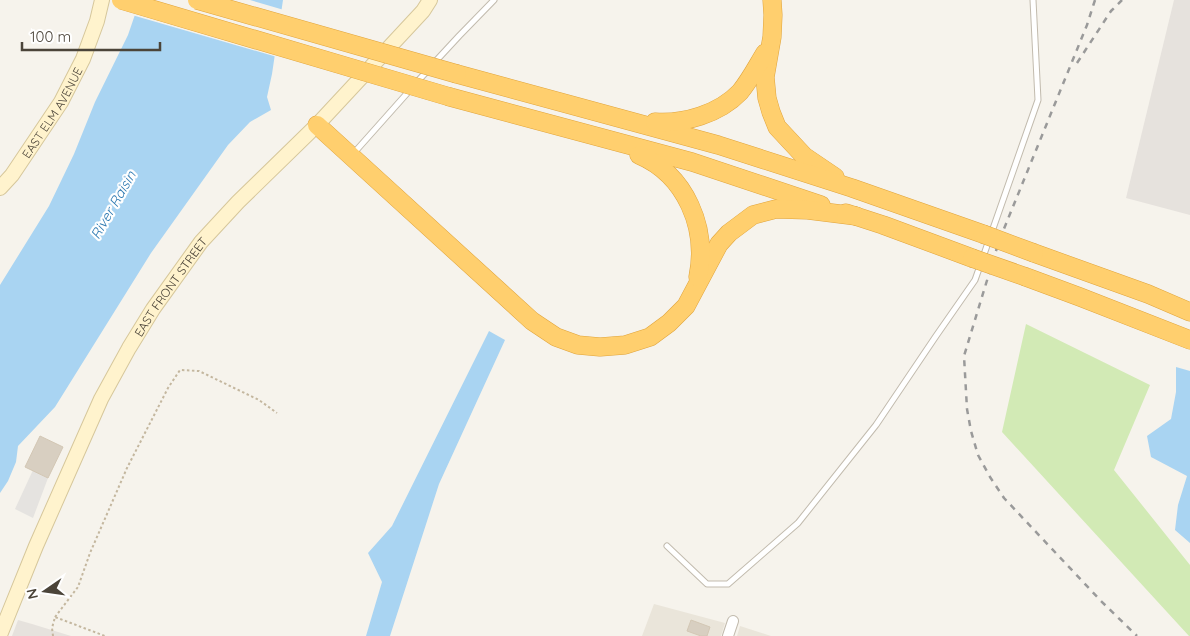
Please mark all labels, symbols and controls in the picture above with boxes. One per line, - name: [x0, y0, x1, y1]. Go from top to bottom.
- scale bar: [22, 20, 160, 52]
- text: 100 m: [30, 27, 71, 46]
- street label: EAST ELM AVENUE: [18, 64, 85, 161]
- water label: River Raisin: [86, 167, 140, 242]
- street label: EAST FRONT STREET: [131, 233, 210, 339]
- north arrow: [20, 566, 70, 616]
- text: N: [22, 587, 42, 601]

